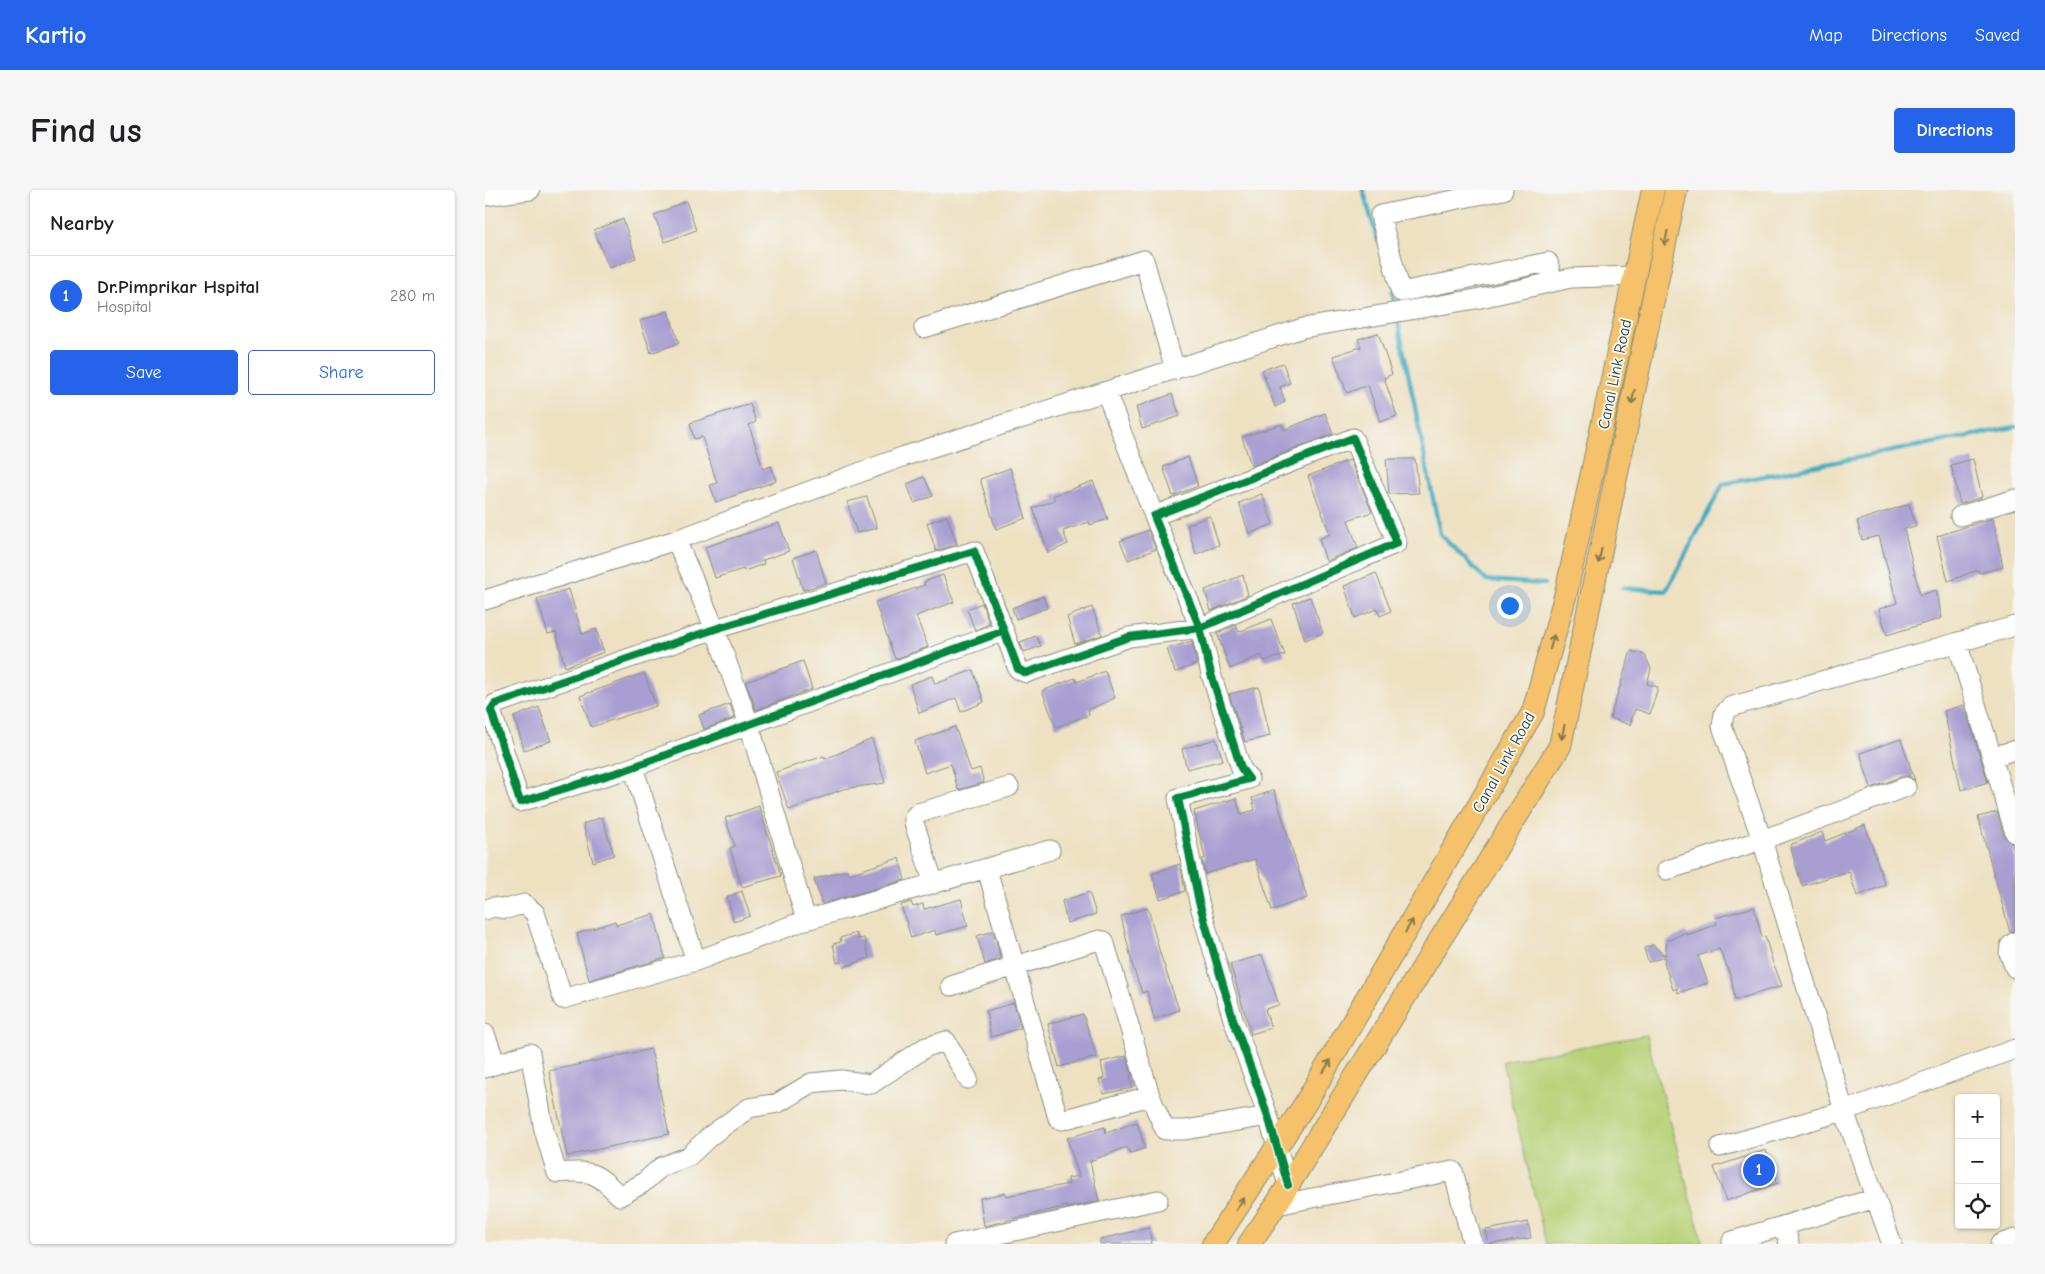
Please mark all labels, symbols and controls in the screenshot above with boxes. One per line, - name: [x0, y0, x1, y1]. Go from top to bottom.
- text: Kartio: [25, 21, 87, 49]
- text: Map: [1809, 25, 1843, 46]
- text: Directions: [1871, 25, 1947, 46]
- text: Saved: [1975, 25, 2020, 46]
- button: Directions: [1894, 108, 2015, 153]
- text: Find us: [30, 110, 142, 151]
- text: Nearby: [50, 211, 114, 235]
- one-way arrow: [1661, 229, 1670, 245]
- text: Dr.Pimprikar Hspital: [97, 276, 260, 298]
- text: 1: [63, 287, 69, 305]
- text: 280 m: [390, 287, 435, 305]
- text: Hospital: [97, 298, 152, 316]
- street label: Canal Link Road: [1595, 317, 1635, 431]
- button: Save: [50, 350, 238, 395]
- button: Share: [248, 350, 435, 395]
- one-way arrow: [1628, 388, 1637, 404]
- one-way arrow: [1594, 547, 1604, 563]
- your location: [1497, 593, 1523, 619]
- one-way arrow: [1548, 634, 1557, 650]
- street label: Canal Link Road: [1469, 709, 1539, 816]
- one-way arrow: [1557, 724, 1567, 740]
- one-way arrow: [1405, 920, 1415, 934]
- one-way arrow: [1322, 1059, 1332, 1074]
- map controls: [1955, 1094, 2000, 1229]
- button: +: [1955, 1094, 2000, 1139]
- button: −: [1955, 1139, 2000, 1184]
- pin: 1: [1743, 1151, 1775, 1189]
- button: locate: [1955, 1184, 2000, 1229]
- one-way arrow: [1235, 1197, 1245, 1211]

